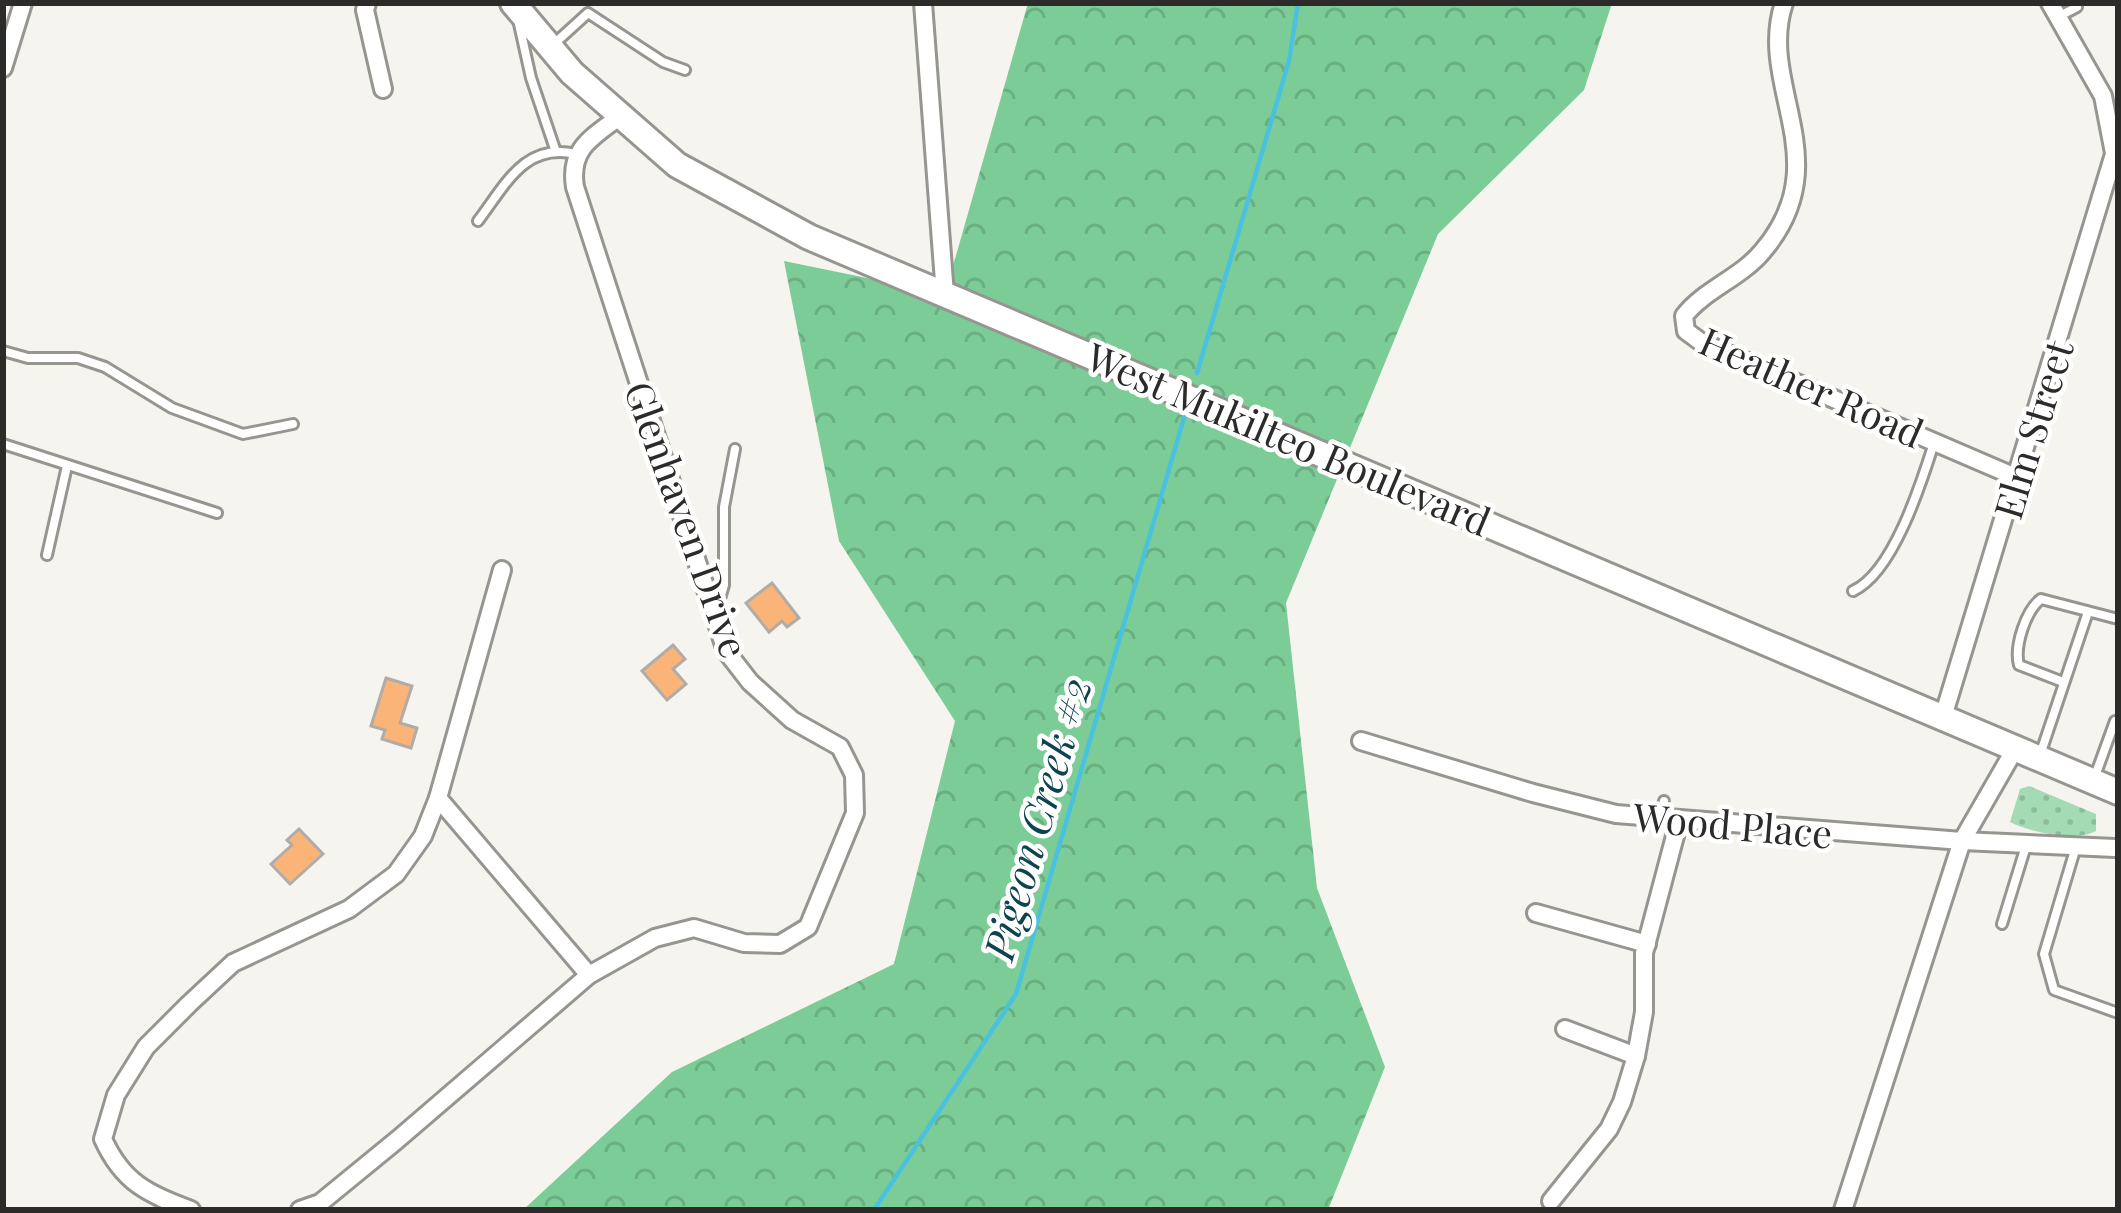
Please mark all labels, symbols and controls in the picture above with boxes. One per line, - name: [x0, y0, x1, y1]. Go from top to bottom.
- street label: Heather Road: [1692, 314, 1932, 458]
- street label: West Mukilteo Boulevard: [1078, 329, 1499, 547]
- street label: Elm Street: [1980, 332, 2084, 525]
- street label: Glenhaven Drive: [614, 374, 762, 664]
- water label: Pigeon Creek #2: [968, 670, 1103, 968]
- street label: Wood Place: [1630, 789, 1835, 859]

